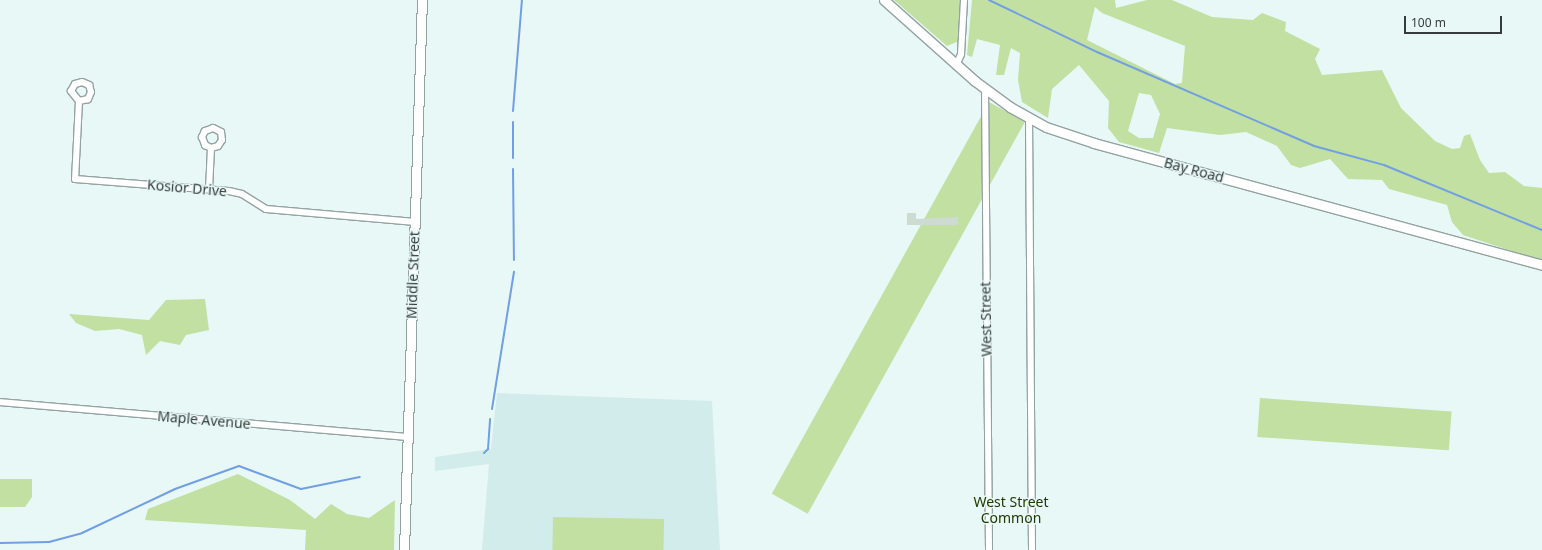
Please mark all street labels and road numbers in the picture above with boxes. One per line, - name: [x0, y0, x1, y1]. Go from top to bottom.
- street label: Bay Road: [1162, 154, 1226, 186]
- street label: Kosior Drive: [146, 176, 228, 200]
- street label: Middle Street: [403, 231, 423, 319]
- street label: West Street: [977, 281, 995, 357]
- street label: Maple Avenue: [157, 408, 251, 432]

